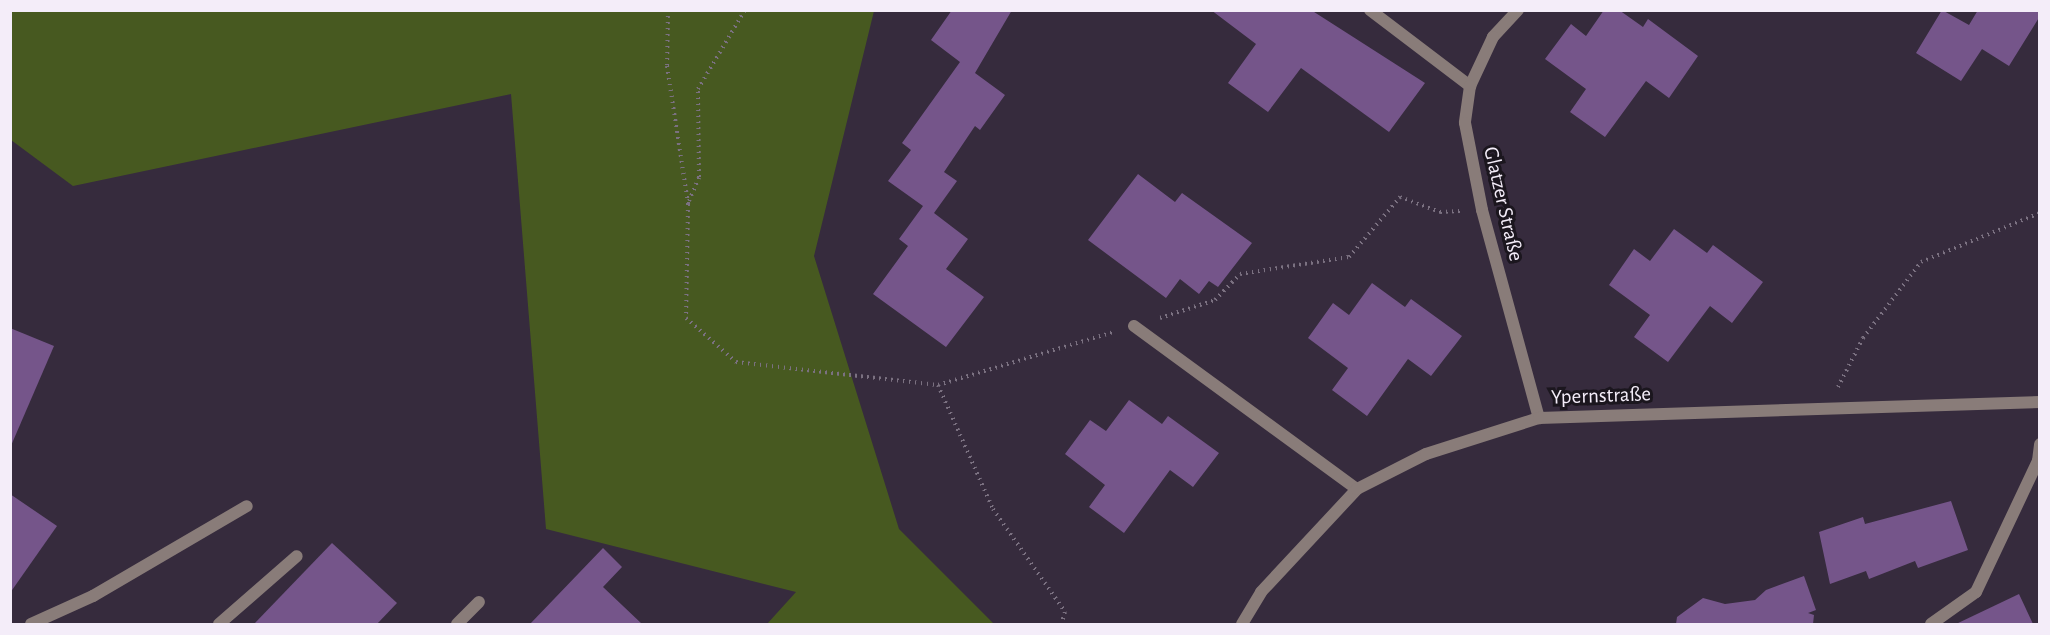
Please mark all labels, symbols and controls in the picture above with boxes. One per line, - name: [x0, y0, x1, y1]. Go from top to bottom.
- street label: Glatzer Straße: [1478, 144, 1528, 264]
- street label: Ypernstraße: [1551, 382, 1651, 410]

